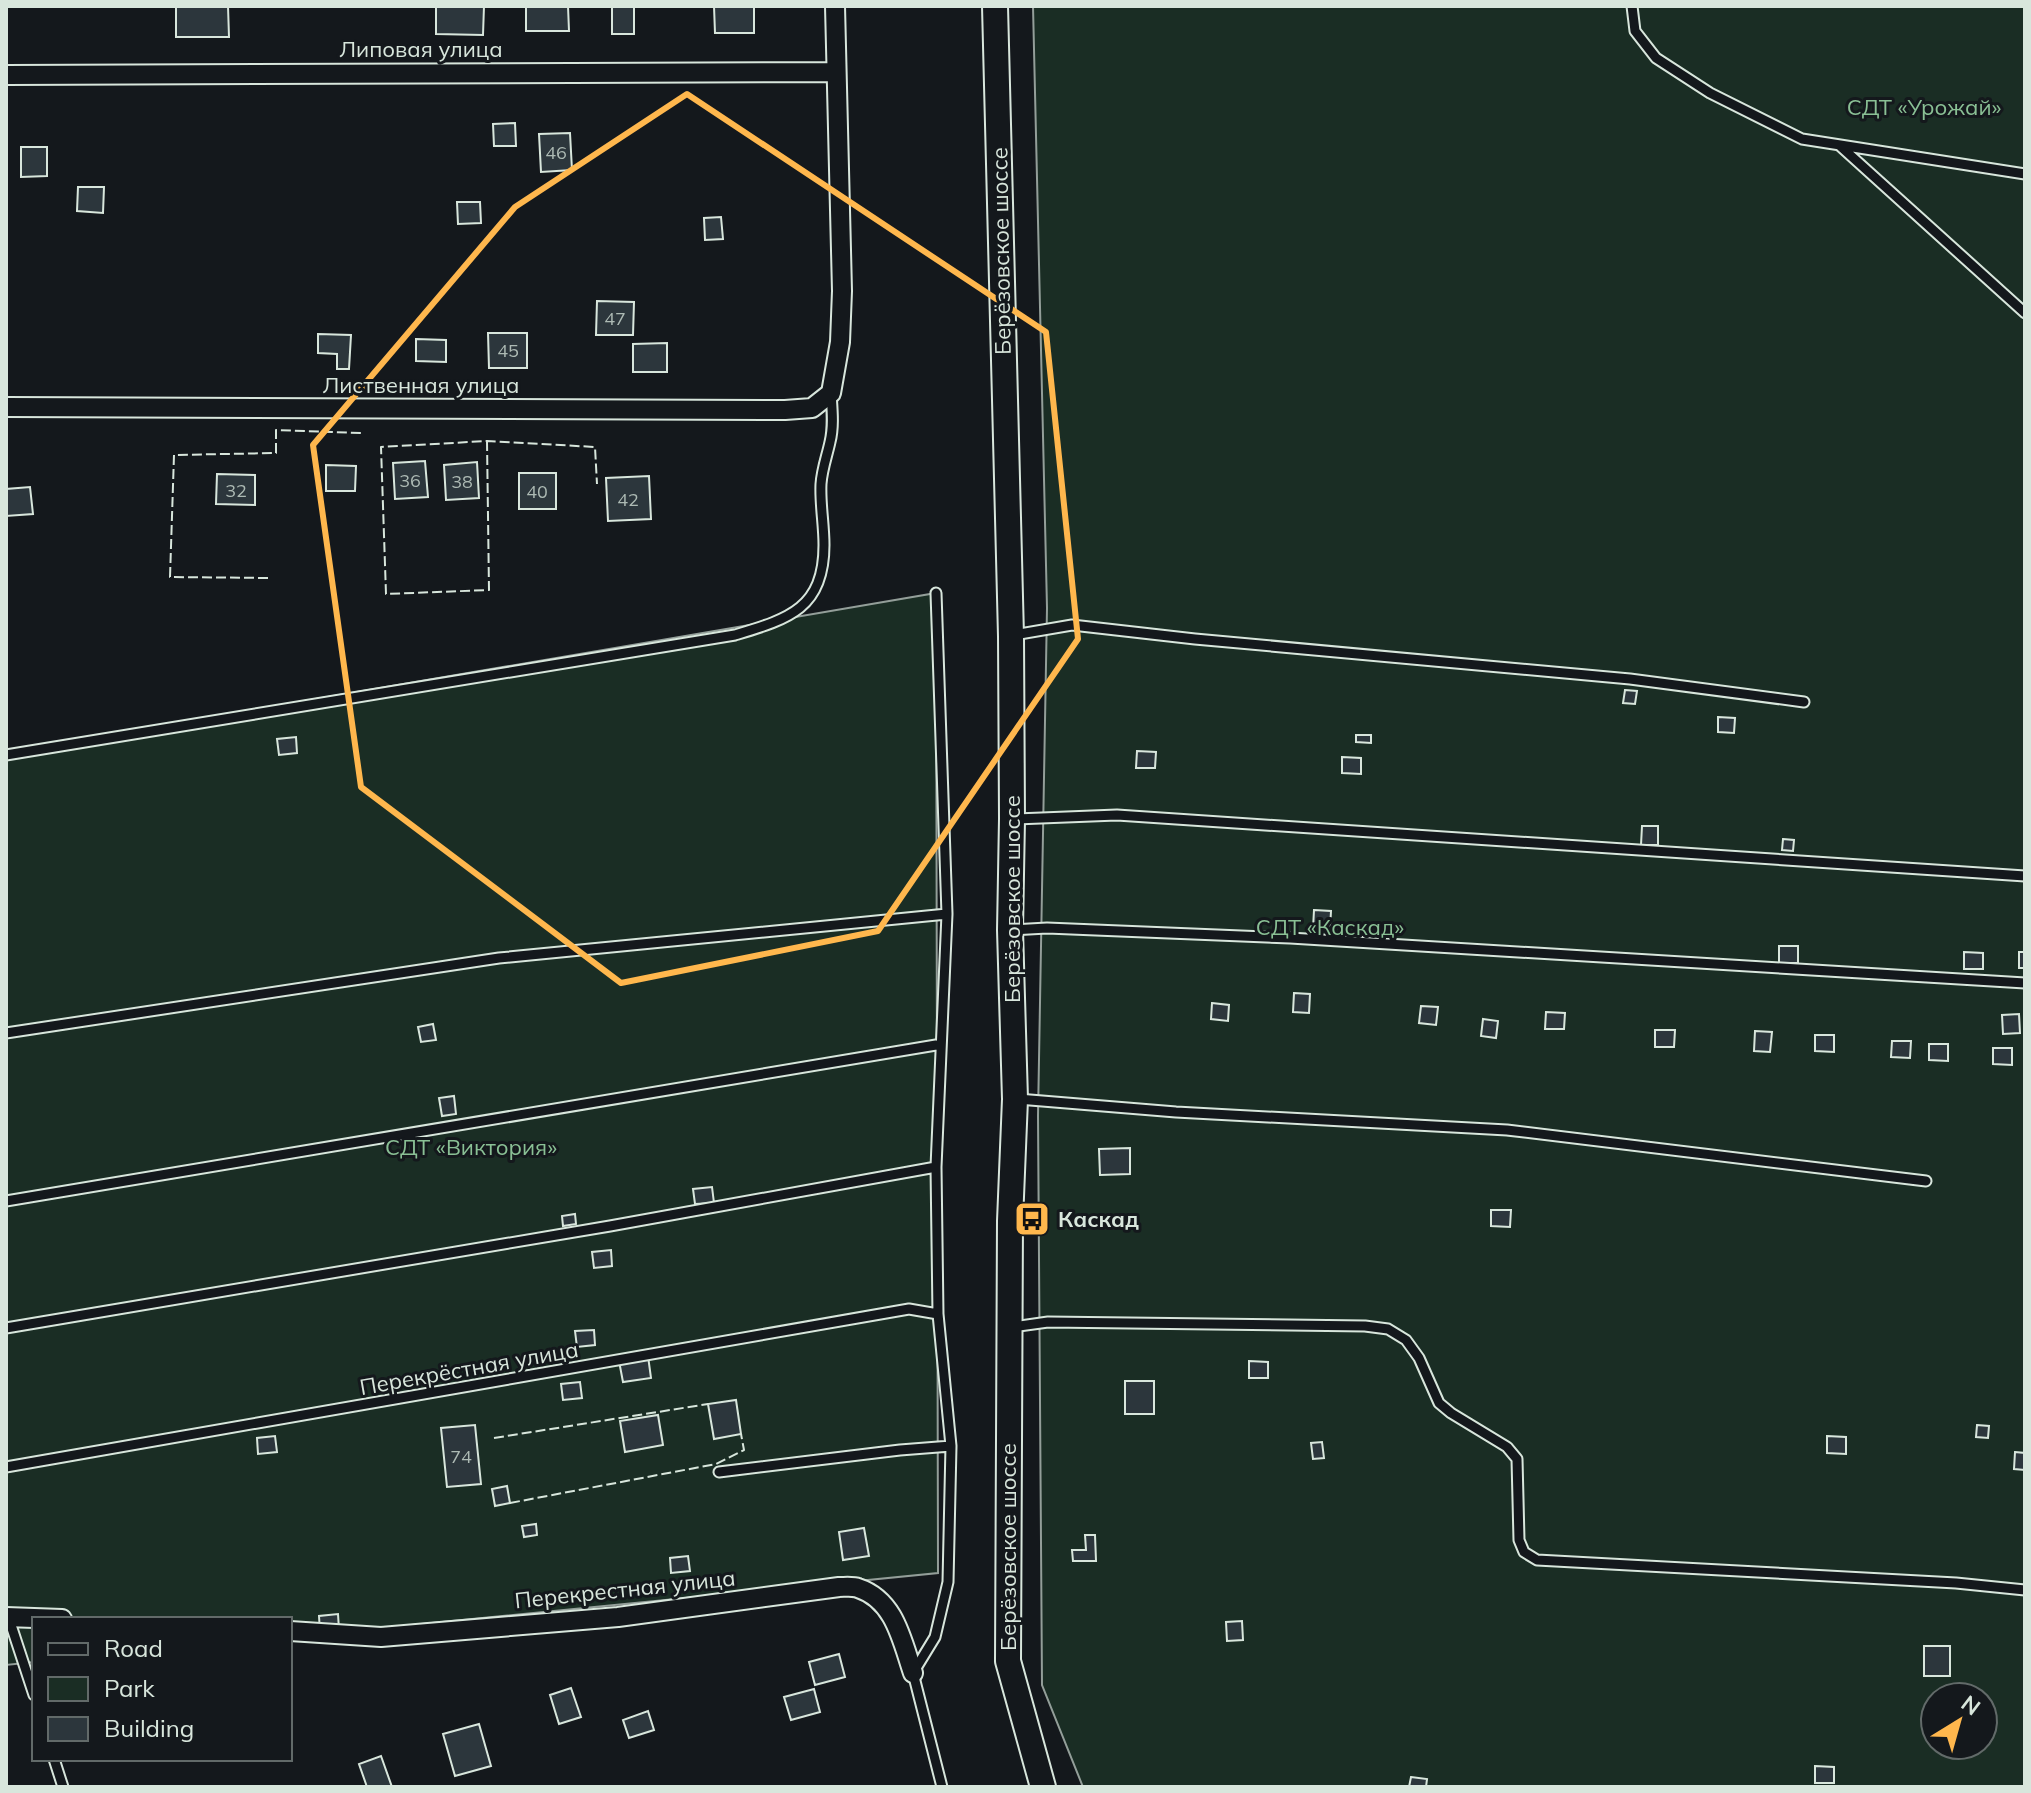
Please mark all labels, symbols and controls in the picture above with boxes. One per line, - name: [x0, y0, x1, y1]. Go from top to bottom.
- street label: Липовая улица: [339, 35, 503, 63]
- park label: СДТ «Урожай»: [1847, 93, 2002, 121]
- house number: 46: [545, 141, 567, 164]
- street label: Берёзовское шоссе: [985, 147, 1017, 355]
- house number: 47: [604, 307, 626, 330]
- house number: 45: [497, 339, 519, 362]
- street label: Лиственная улица: [322, 371, 520, 399]
- house number: 36: [399, 469, 421, 492]
- house number: 38: [451, 470, 473, 493]
- house number: 32: [225, 479, 247, 502]
- house number: 40: [526, 480, 548, 503]
- house number: 42: [617, 488, 639, 511]
- street label: Берёзовское шоссе: [998, 795, 1026, 1003]
- park label: СДТ «Каскад»: [1256, 913, 1404, 941]
- park label: СДТ «Виктория»: [385, 1133, 557, 1161]
- bus stop icon: Каскад: [1013, 1200, 1051, 1238]
- place label: Каскад: [1058, 1205, 1139, 1233]
- street label: Перекрёстная улица: [357, 1335, 581, 1401]
- street label: Берёзовское шоссе: [994, 1443, 1022, 1651]
- house number: 74: [450, 1445, 472, 1468]
- street label: Перекрестная улица: [513, 1563, 737, 1615]
- legend: [32, 1617, 292, 1761]
- text: Road: [104, 1633, 163, 1663]
- text: Park: [104, 1673, 155, 1703]
- north arrow: [1919, 1681, 1999, 1761]
- text: N: [1956, 1689, 1986, 1721]
- text: Building: [104, 1713, 194, 1743]

